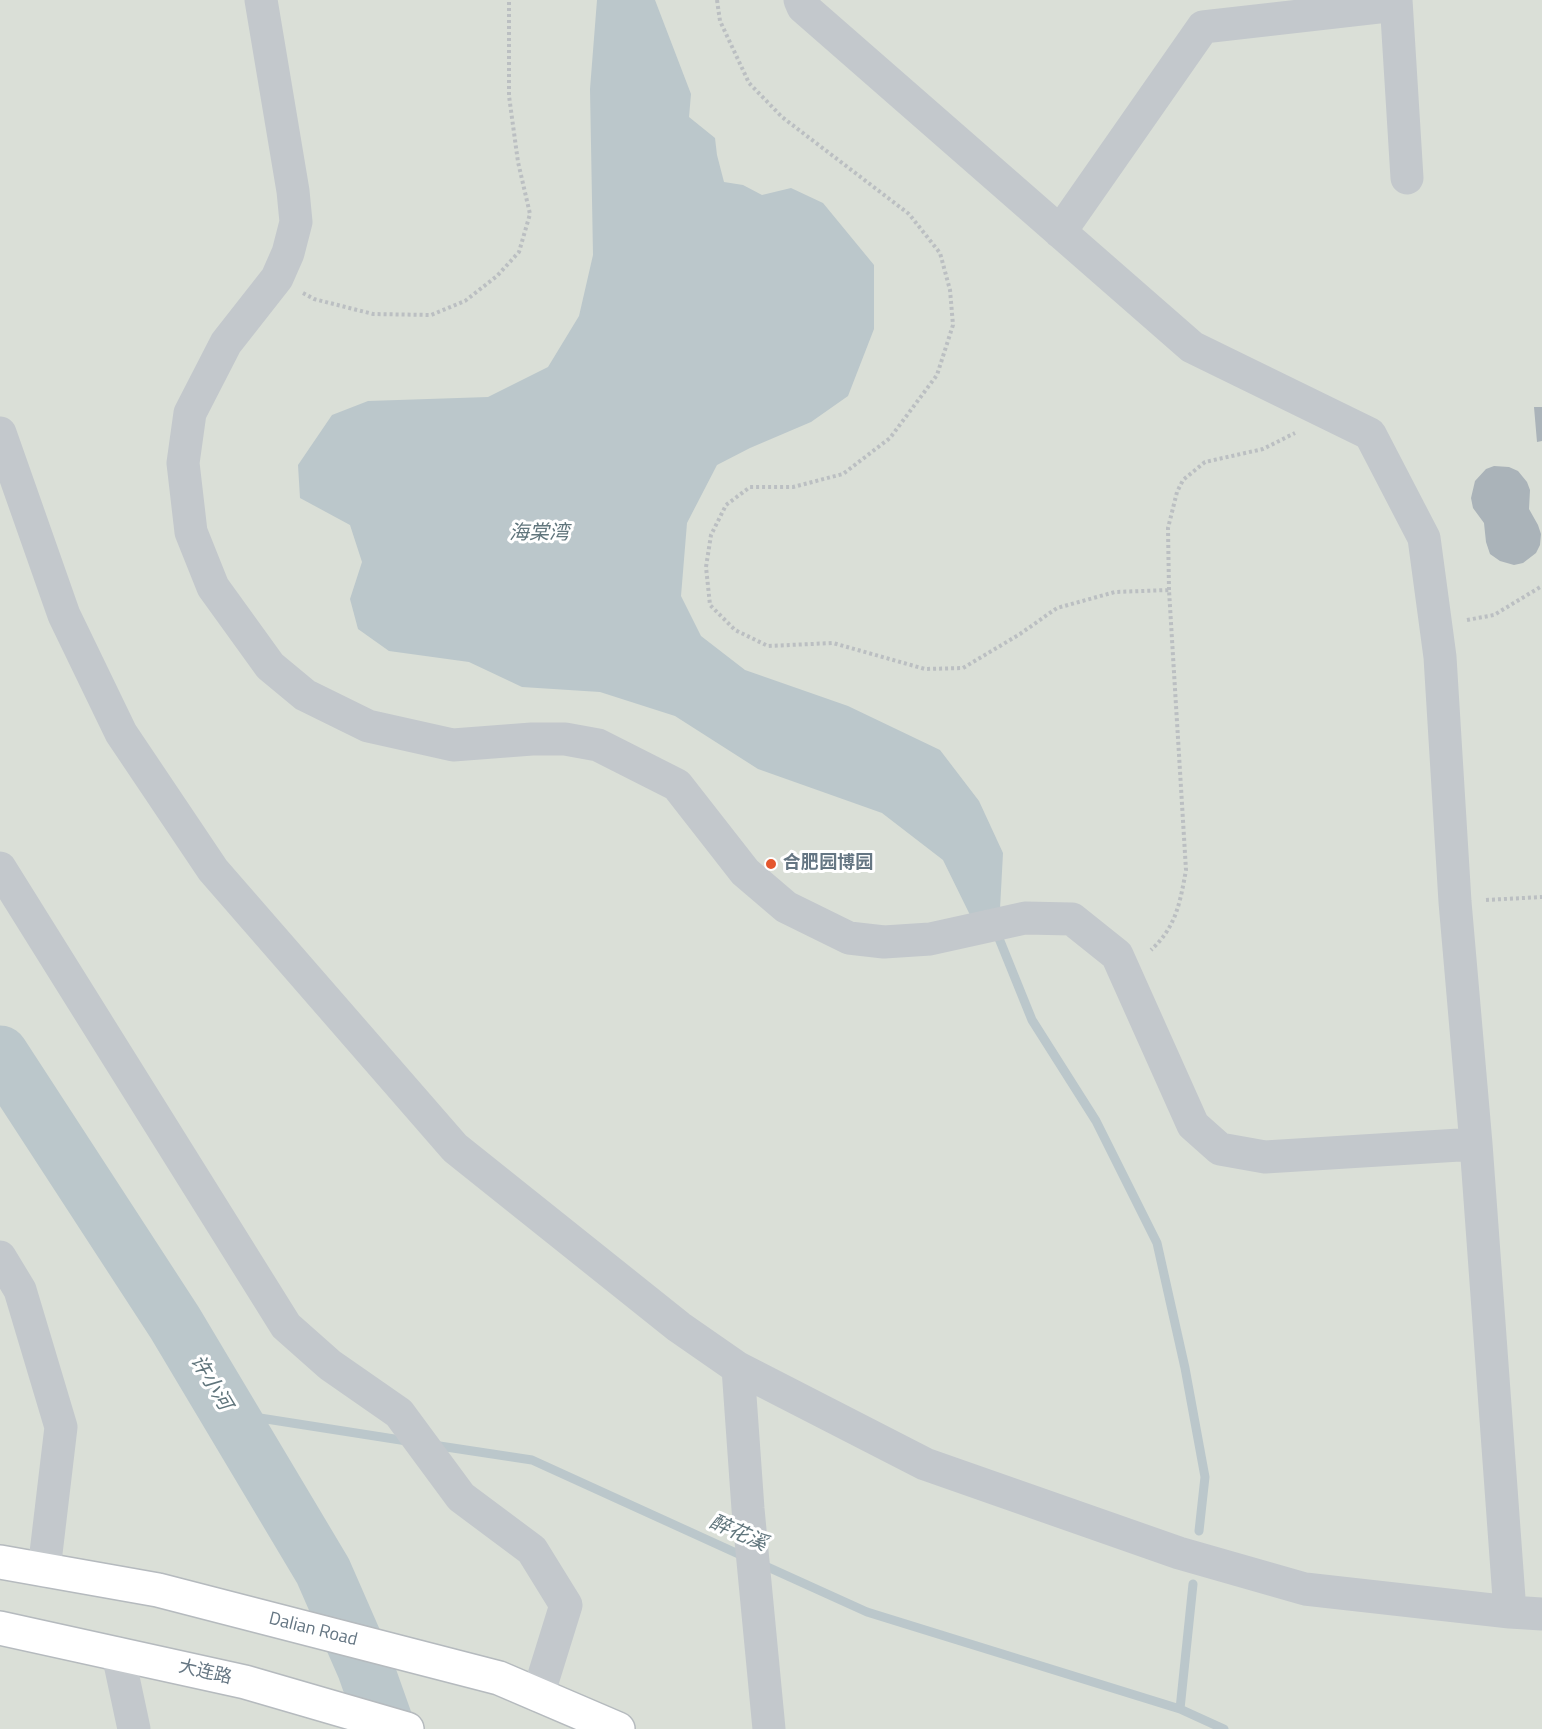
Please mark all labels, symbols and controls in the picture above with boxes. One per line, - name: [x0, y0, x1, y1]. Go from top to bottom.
- water label: 海棠湾: [509, 522, 569, 546]
- place label: 合肥园博园: [783, 853, 873, 875]
- marker: 合肥园博园: [764, 857, 778, 871]
- water label: 许小河: [184, 1351, 236, 1415]
- water label: 醉花溪: [706, 1511, 770, 1557]
- street label: Dalian Road: [267, 1609, 359, 1651]
- street label: 大连路: [176, 1656, 234, 1690]

